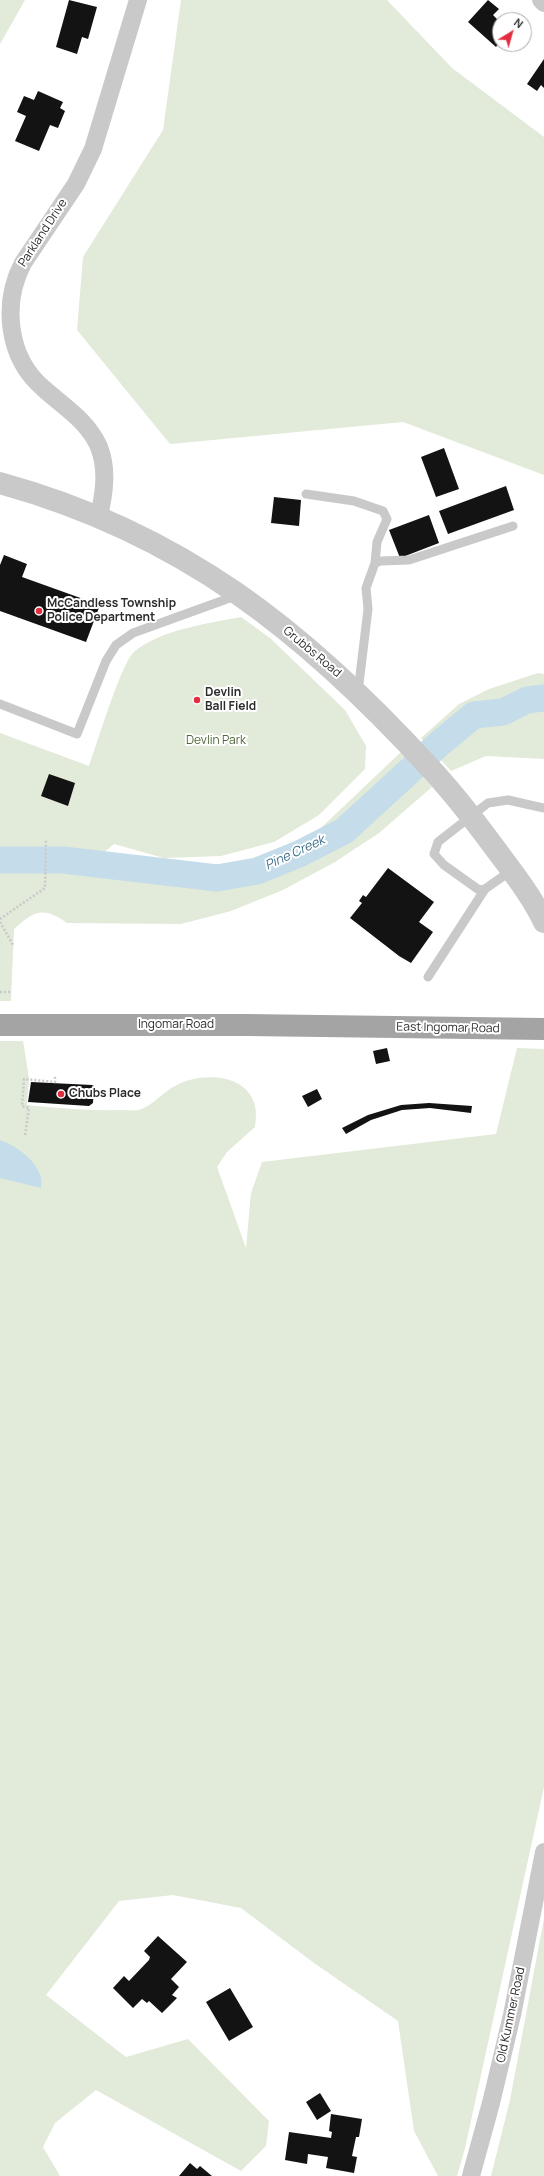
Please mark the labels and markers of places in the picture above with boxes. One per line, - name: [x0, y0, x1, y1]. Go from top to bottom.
- place label: McCandless Township Police Department: [47, 597, 176, 625]
- marker: McCandless Township Police Department: [34, 606, 44, 616]
- place label: Devlin Ball Field: [205, 686, 256, 714]
- marker: Devlin Ball Field: [192, 695, 202, 705]
- place label: Chubs Place: [69, 1087, 141, 1101]
- marker: Chubs Place: [56, 1089, 66, 1099]

